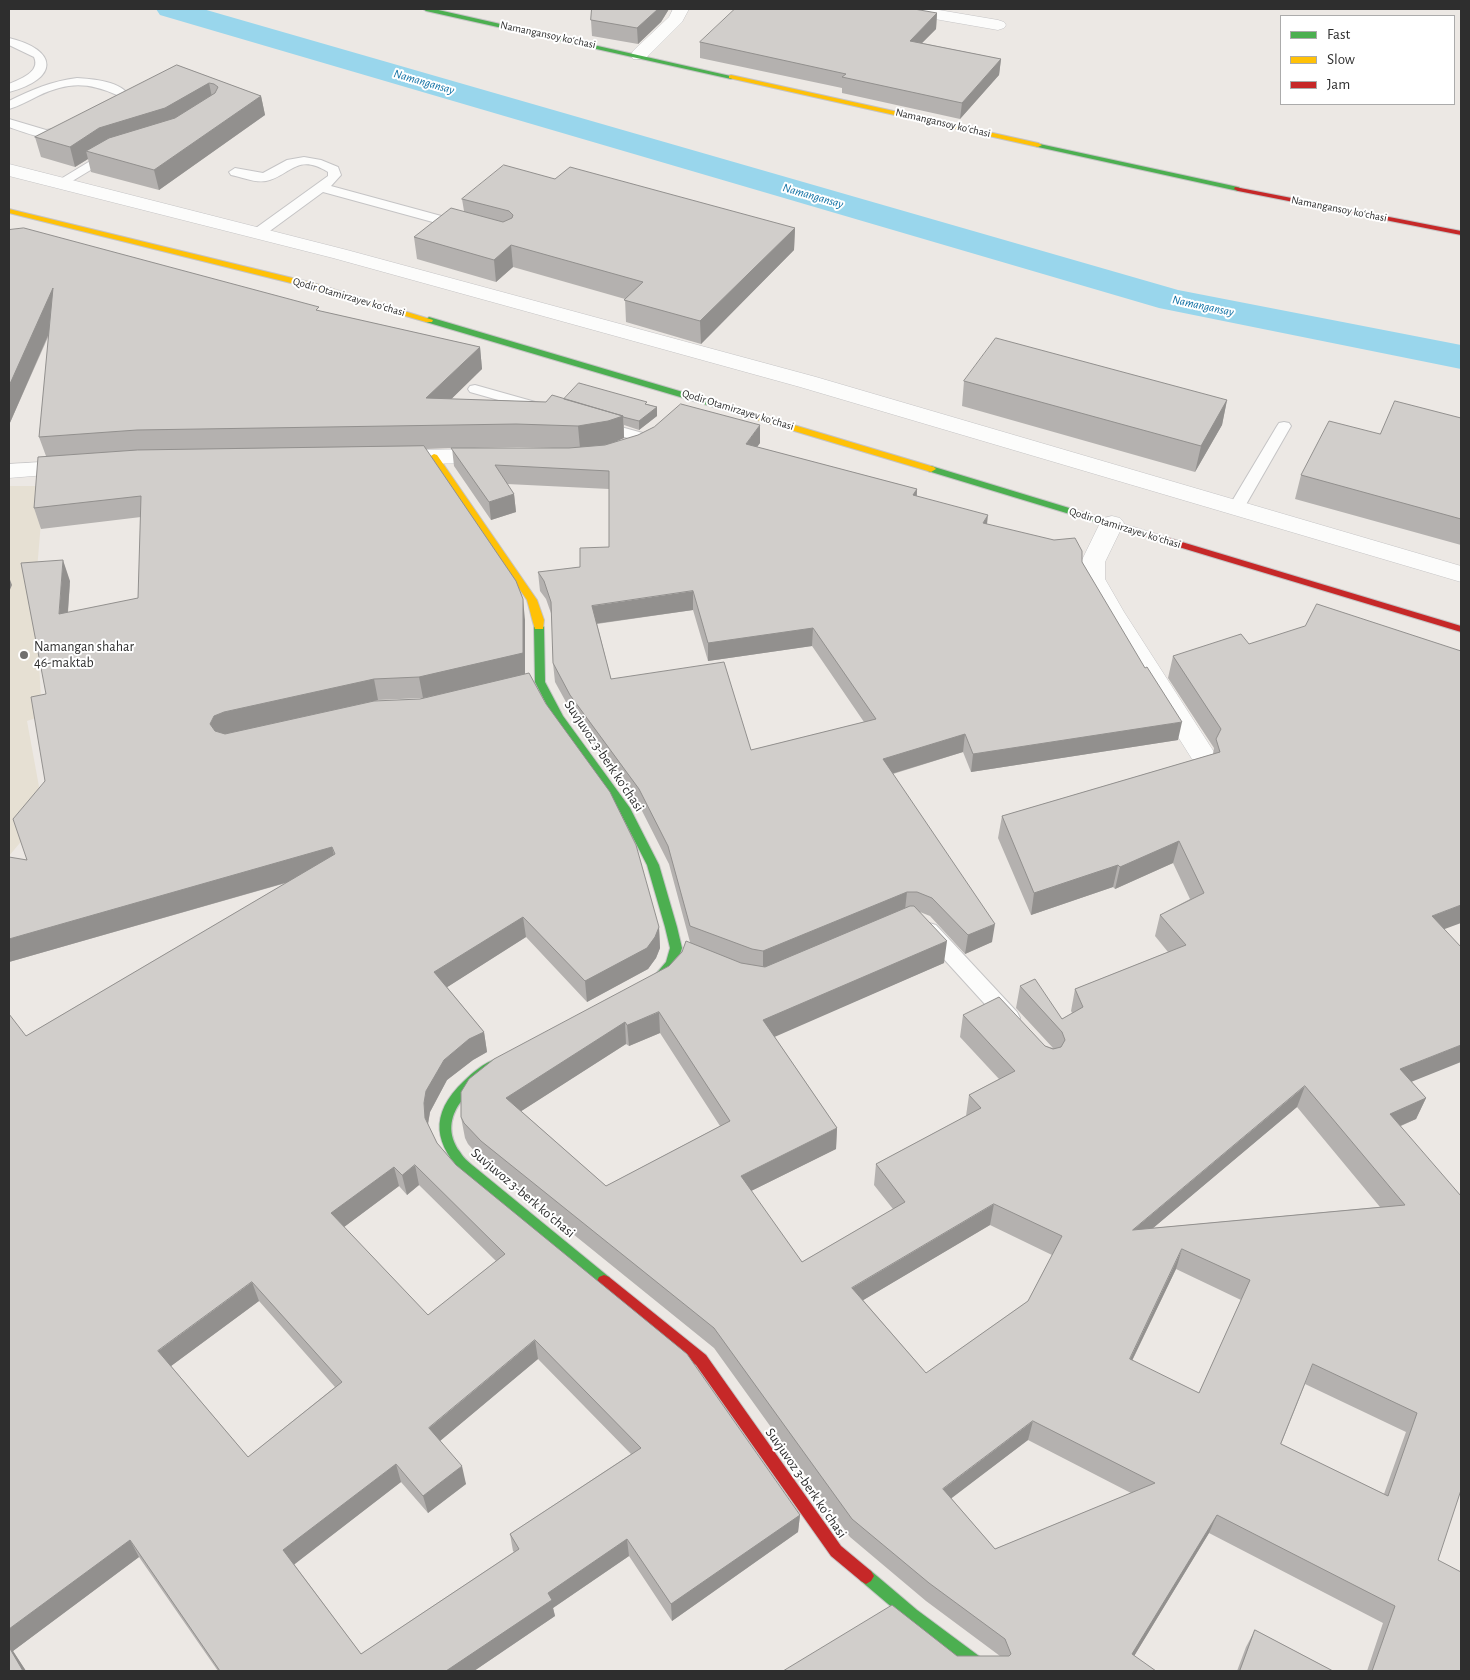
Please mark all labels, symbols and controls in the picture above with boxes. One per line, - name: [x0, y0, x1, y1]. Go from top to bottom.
- legend: [1280, 15, 1455, 105]
- street label: Namangansoy koʻchasi: [499, 18, 597, 52]
- text: Fast: [1327, 27, 1350, 42]
- text: Slow: [1327, 52, 1355, 67]
- water label: Namangansay: [392, 66, 456, 98]
- text: Jam: [1327, 77, 1350, 92]
- street label: Namangansoy koʻchasi: [894, 106, 992, 140]
- water label: Namangansay: [781, 180, 845, 212]
- street label: Namangansoy koʻchasi: [1290, 193, 1388, 225]
- street label: Qodir Otamirzayev koʻchasi: [291, 275, 407, 319]
- water label: Namangansay: [1171, 292, 1235, 320]
- street label: Qodir Otamirzayev koʻchasi: [681, 387, 795, 433]
- street label: Qodir Otamirzayev koʻchasi: [1068, 505, 1182, 551]
- place label: Namangan shahar 46-maktab: [34, 639, 134, 672]
- marker: Namangan shahar 46-maktab: [18, 649, 30, 661]
- street label: Suvjuvoz 3-berk koʻchasi: [561, 697, 647, 815]
- street label: Suvjuvoz 3-berk koʻchasi: [468, 1145, 578, 1241]
- street label: Suvjuvoz 3-berk koʻchasi: [762, 1425, 850, 1541]

